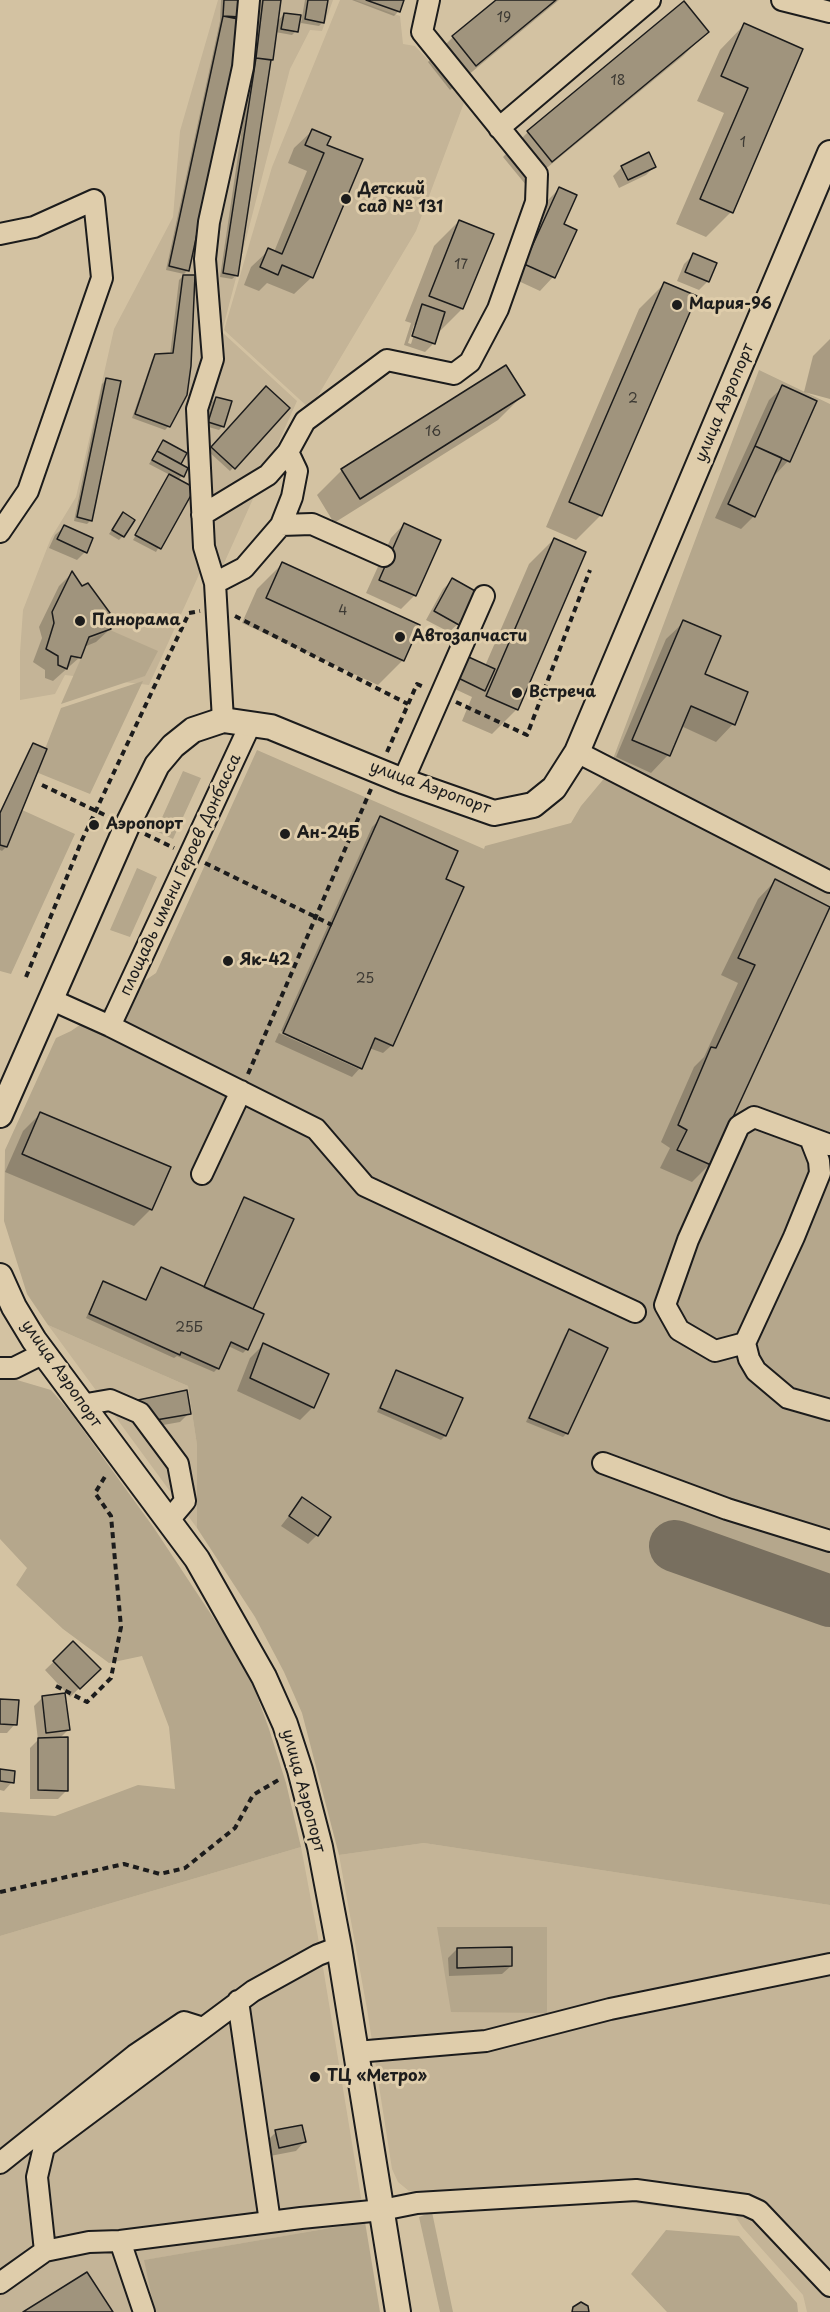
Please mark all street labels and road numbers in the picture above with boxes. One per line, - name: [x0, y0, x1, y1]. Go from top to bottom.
- street label: улица Аэропорт: [691, 341, 759, 465]
- street label: площадь имени Героев Донбасса: [116, 751, 246, 999]
- street label: улица Аэропорт: [367, 757, 493, 819]
- street label: улица Аэропорт: [17, 1316, 105, 1432]
- street label: улица Аэропорт: [277, 1727, 329, 1855]

